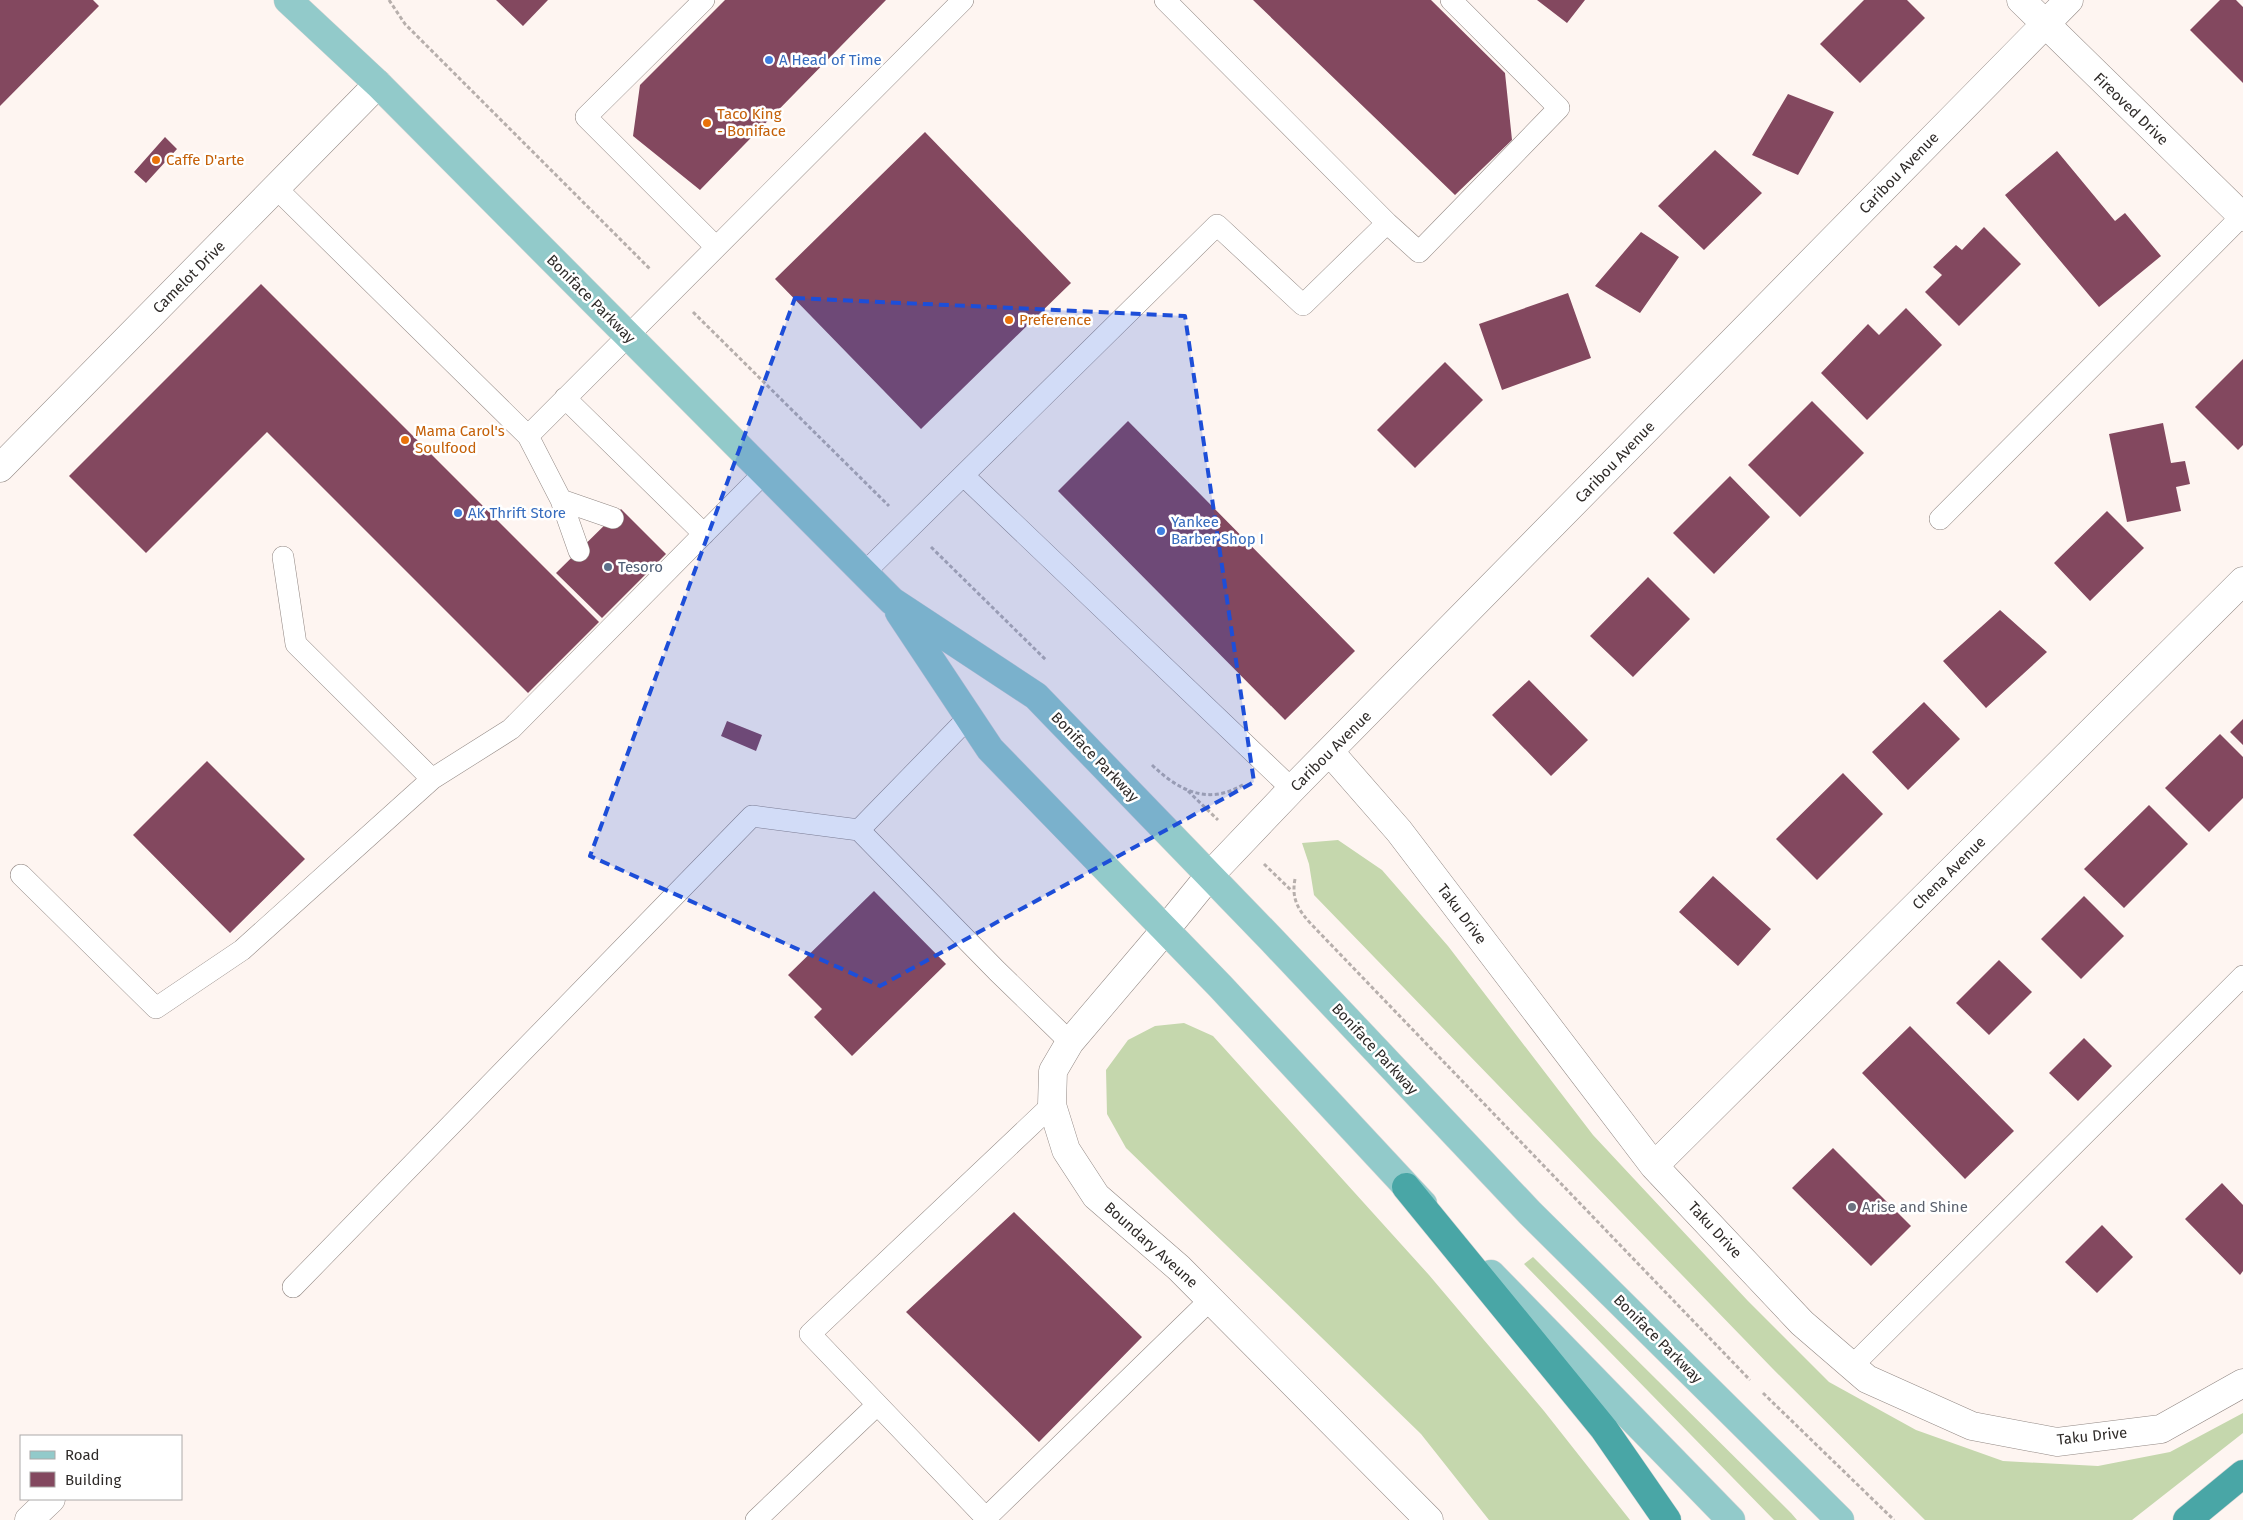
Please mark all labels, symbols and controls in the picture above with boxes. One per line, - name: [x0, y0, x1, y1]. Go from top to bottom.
- place label: A Head of Time: [779, 51, 882, 69]
- marker: A Head of Time: [763, 54, 775, 66]
- street label: Fireoved Drive: [2090, 69, 2172, 149]
- place label: Taco King - Boniface: [717, 105, 786, 140]
- marker: Taco King - Boniface: [701, 117, 713, 129]
- street label: Caribou Avenue: [1856, 128, 1942, 218]
- place label: Caffe D'arte: [166, 151, 245, 169]
- marker: Caffe D'arte: [150, 154, 162, 166]
- street label: Camelot Drive: [149, 237, 229, 317]
- street label: Boniface Parkway: [543, 251, 640, 348]
- place label: Preference: [1019, 311, 1091, 329]
- marker: Preference: [1003, 314, 1015, 326]
- street label: Caribou Avenue: [1572, 417, 1658, 507]
- place label: Mama Carol's Soulfood: [415, 422, 505, 457]
- marker: Mama Carol's Soulfood: [399, 434, 411, 446]
- place label: AK Thrift Store: [468, 504, 566, 522]
- marker: AK Thrift Store: [452, 507, 464, 519]
- place label: Yankee Barber Shop I: [1171, 513, 1264, 548]
- marker: Yankee Barber Shop I: [1155, 525, 1167, 537]
- place label: Tesoro: [618, 558, 663, 576]
- marker: Tesoro: [602, 561, 614, 573]
- street label: Caribou Avenue: [1287, 707, 1375, 795]
- street label: Boniface Parkway: [1047, 708, 1143, 806]
- street label: Chena Avenue: [1909, 833, 1989, 913]
- street label: Taku Drive: [1434, 880, 1490, 948]
- street label: Boniface Parkway: [1328, 1000, 1422, 1099]
- street label: Boundary Aveune: [1101, 1198, 1201, 1292]
- street label: Taku Drive: [1684, 1198, 1746, 1262]
- place label: Arise and Shine: [1862, 1198, 1968, 1216]
- marker: Arise and Shine: [1846, 1201, 1858, 1213]
- street label: Boniface Parkway: [1610, 1291, 1707, 1388]
- street label: Taku Drive: [2056, 1423, 2128, 1449]
- legend: [20, 1435, 182, 1500]
- text: Road: [65, 1446, 100, 1464]
- text: Building: [65, 1471, 121, 1489]

